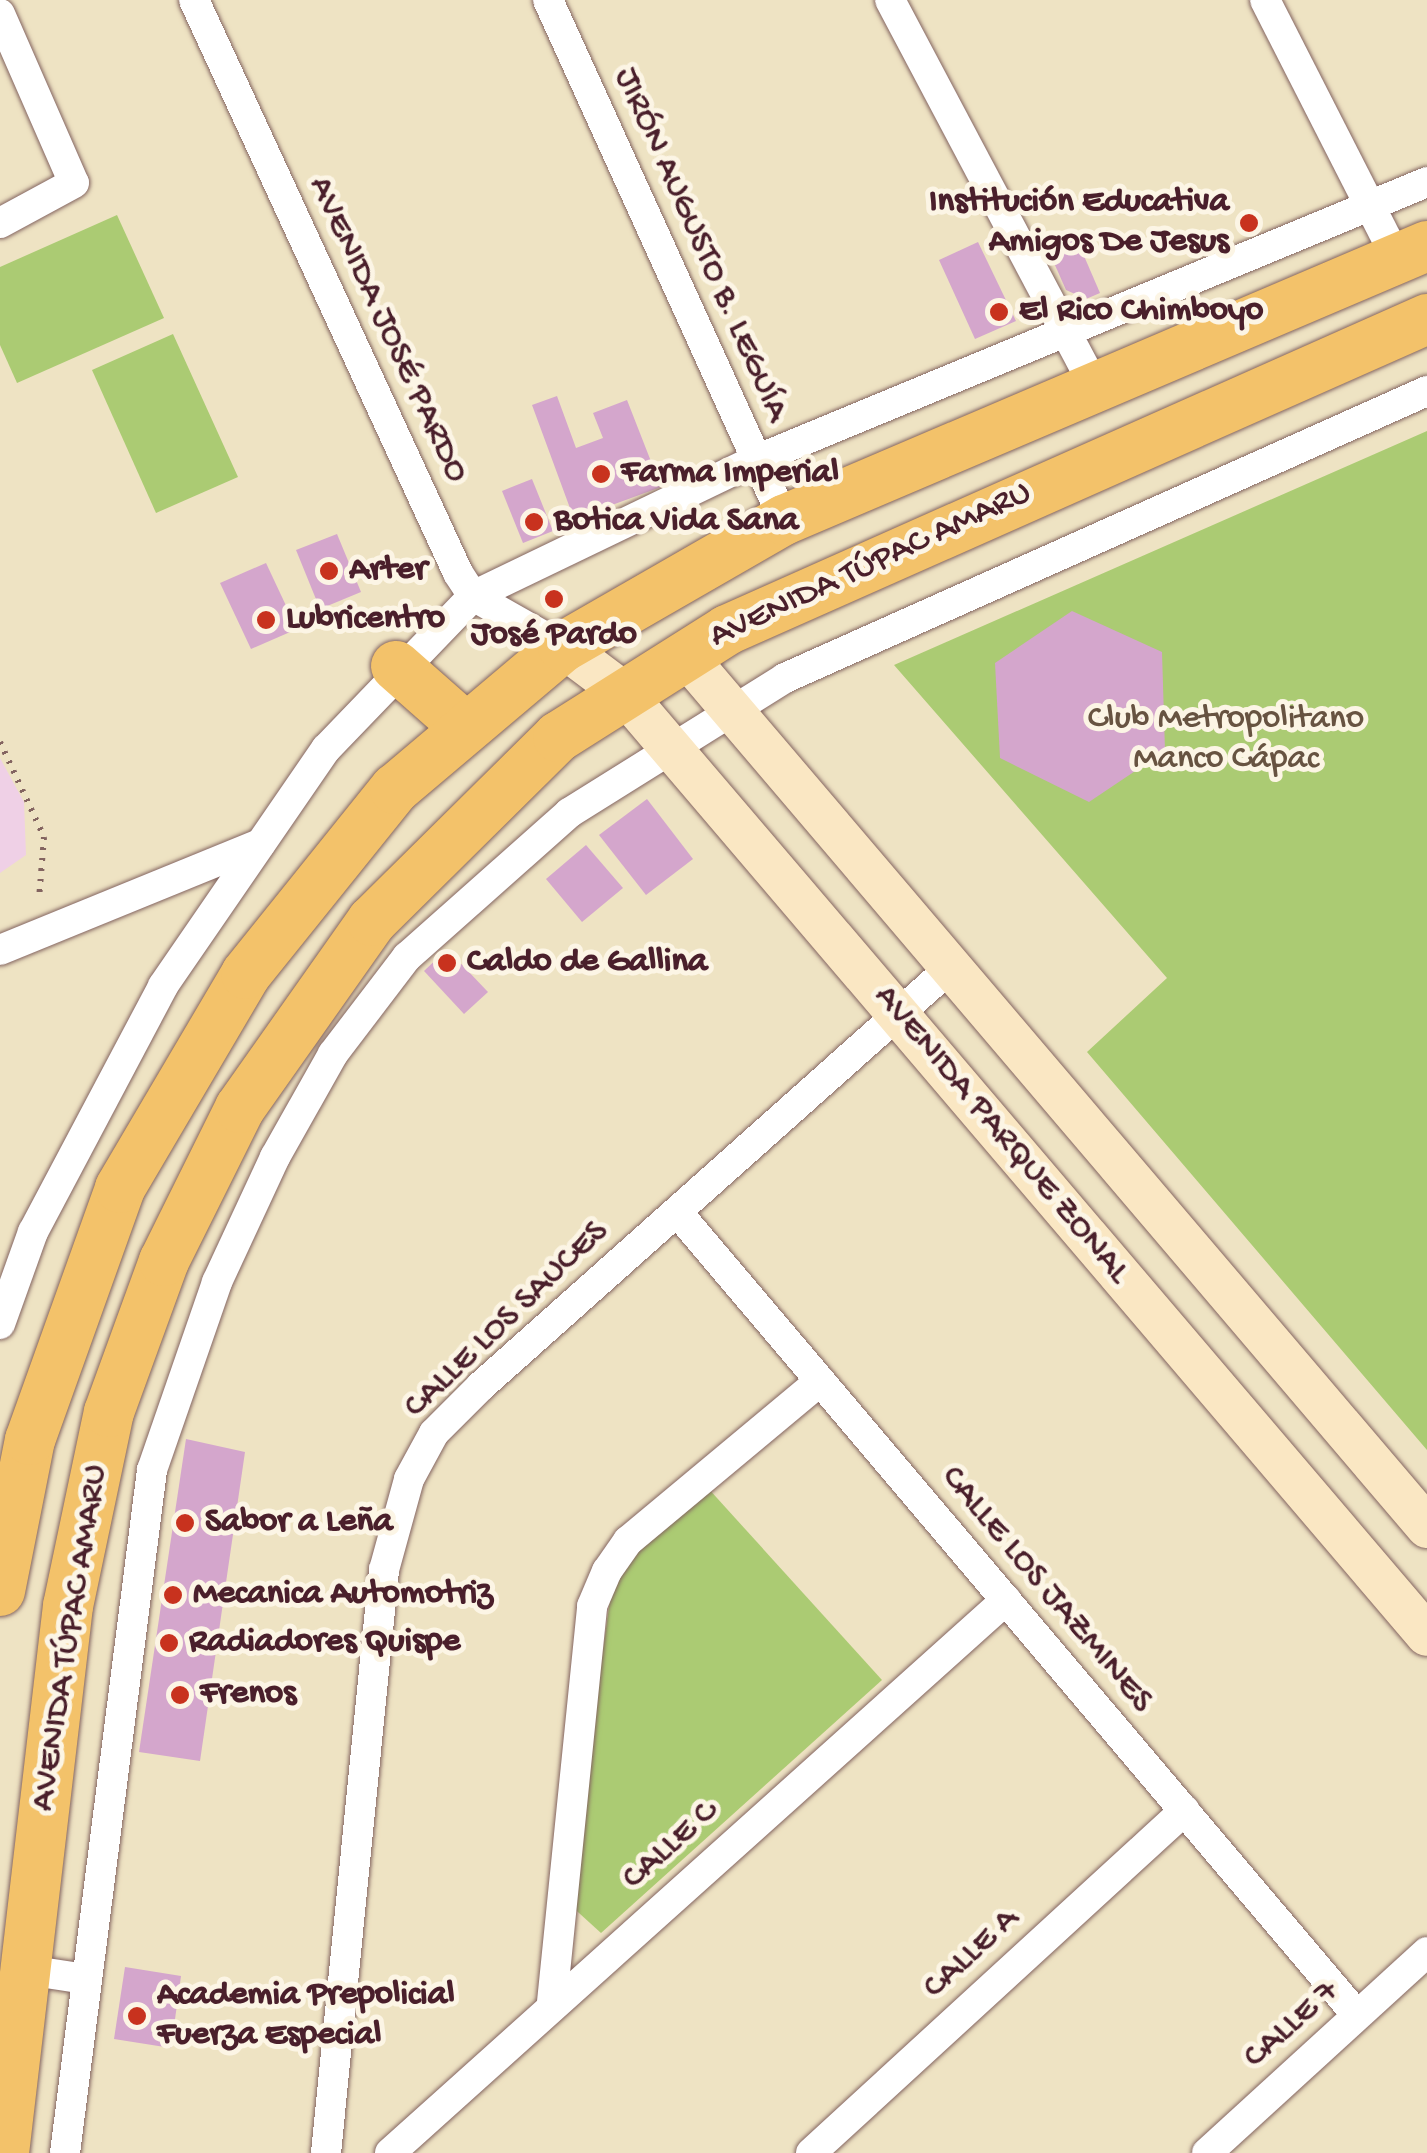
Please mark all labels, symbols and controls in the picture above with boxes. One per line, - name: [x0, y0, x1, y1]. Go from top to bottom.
- street label: JIRÓN AUGUSTO B. LEGUÍA: [603, 62, 797, 428]
- street label: AVENIDA JOSÉ PARDO: [298, 170, 476, 490]
- place label: Institución Educativa Amigos De Jesus: [929, 182, 1229, 264]
- marker: Institución Educativa Amigos De Jesus: [1238, 212, 1260, 234]
- place label: El Rico Chimboyo: [1019, 291, 1263, 333]
- marker: El Rico Chimboyo: [988, 301, 1010, 323]
- place label: Farma Imperial: [621, 453, 839, 495]
- marker: Farma Imperial: [590, 463, 612, 485]
- street label: AVENIDA TÚPAC AMARU: [704, 473, 1038, 659]
- place label: Botica Vida Sana: [554, 501, 799, 543]
- marker: Botica Vida Sana: [523, 511, 545, 533]
- place label: Arter: [349, 550, 427, 592]
- marker: Arter: [318, 560, 340, 582]
- marker: José Pardo: [543, 588, 565, 610]
- place label: Lubricentro: [286, 599, 445, 641]
- marker: Lubricentro: [255, 609, 277, 631]
- place label: José Pardo: [471, 615, 637, 657]
- park label: Club Metropolitano Manco Cápac: [1088, 699, 1364, 781]
- place label: Caldo de Gallina: [467, 942, 708, 984]
- marker: Caldo de Gallina: [436, 952, 458, 974]
- street label: AVENIDA PARQUE ZONAL: [864, 977, 1138, 1293]
- street label: CALLE LOS SAUCES: [396, 1212, 618, 1428]
- street label: CALLE LOS JAZMINES: [931, 1458, 1161, 1722]
- street label: AVENIDA TÚPAC AMARU: [23, 1462, 119, 1814]
- place label: Sabor a Leña: [205, 1502, 393, 1544]
- marker: Sabor a Leña: [174, 1512, 196, 1534]
- place label: Mecanica Automotriz: [193, 1574, 493, 1616]
- marker: Mecanica Automotriz: [162, 1584, 184, 1606]
- place label: Radiadores Quispe: [189, 1622, 460, 1664]
- marker: Radiadores Quispe: [158, 1632, 180, 1654]
- place label: Frenos: [200, 1674, 296, 1716]
- marker: Frenos: [169, 1684, 191, 1706]
- street label: CALLE C: [614, 1792, 728, 1900]
- street label: CALLE A: [915, 1899, 1029, 2009]
- street label: CALLE 7: [1236, 1971, 1348, 2079]
- place label: Academia Prepolicial Fuerza Especial: [157, 1975, 455, 2057]
- marker: Academia Prepolicial Fuerza Especial: [126, 2005, 148, 2027]

